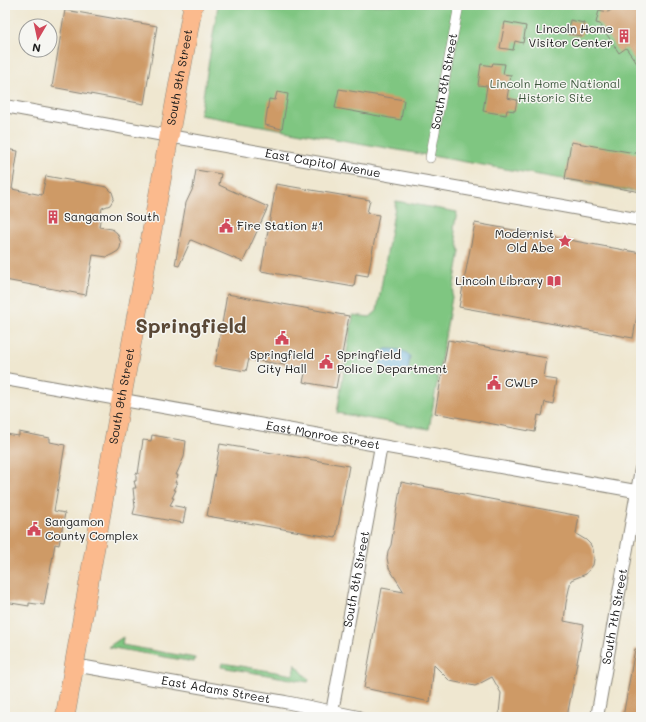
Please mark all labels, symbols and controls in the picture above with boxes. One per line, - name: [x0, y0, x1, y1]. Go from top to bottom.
- north arrow: [18, 18, 58, 58]
- place label: Lincoln Home Visitor Center: [528, 20, 613, 50]
- street label: South 9th Street: [162, 28, 195, 127]
- building icon: Lincoln Home Visitor Center: [616, 28, 632, 44]
- street label: South 8th Street: [427, 32, 461, 131]
- text: N: [31, 40, 42, 56]
- park label: Lincoln Home National Historic Site: [490, 75, 620, 105]
- street label: East Capitol Avenue: [264, 144, 382, 181]
- place label: Sangamon South: [64, 208, 159, 224]
- building icon: Sangamon South: [45, 209, 61, 225]
- place label: Fire Station #1: [237, 217, 324, 233]
- public building icon: Fire Station #1: [218, 218, 234, 234]
- place label: Modernist Old Abe: [495, 225, 554, 255]
- place icon: Modernist Old Abe: [557, 233, 573, 249]
- place label: Lincoln Library: [455, 272, 543, 288]
- library icon: Lincoln Library: [546, 273, 562, 289]
- district label: Springfield: [136, 312, 247, 338]
- public building icon: Springfield City Hall: [274, 330, 290, 346]
- street label: South 9th Street: [104, 346, 138, 445]
- place label: Springfield City Hall: [250, 346, 314, 376]
- place label: Springfield Police Department: [337, 346, 447, 376]
- public building icon: Springfield Police Department: [318, 354, 334, 370]
- place label: CWLP: [505, 374, 538, 390]
- public building icon: CWLP: [486, 375, 502, 391]
- street label: East Monroe Street: [265, 417, 381, 452]
- place label: Sangamon County Complex: [45, 513, 138, 543]
- public building icon: Sangamon County Complex: [26, 521, 42, 537]
- street label: South 8th Street: [339, 530, 372, 629]
- street label: South 7th Street: [597, 567, 630, 666]
- street label: East Adams Street: [160, 671, 272, 706]

